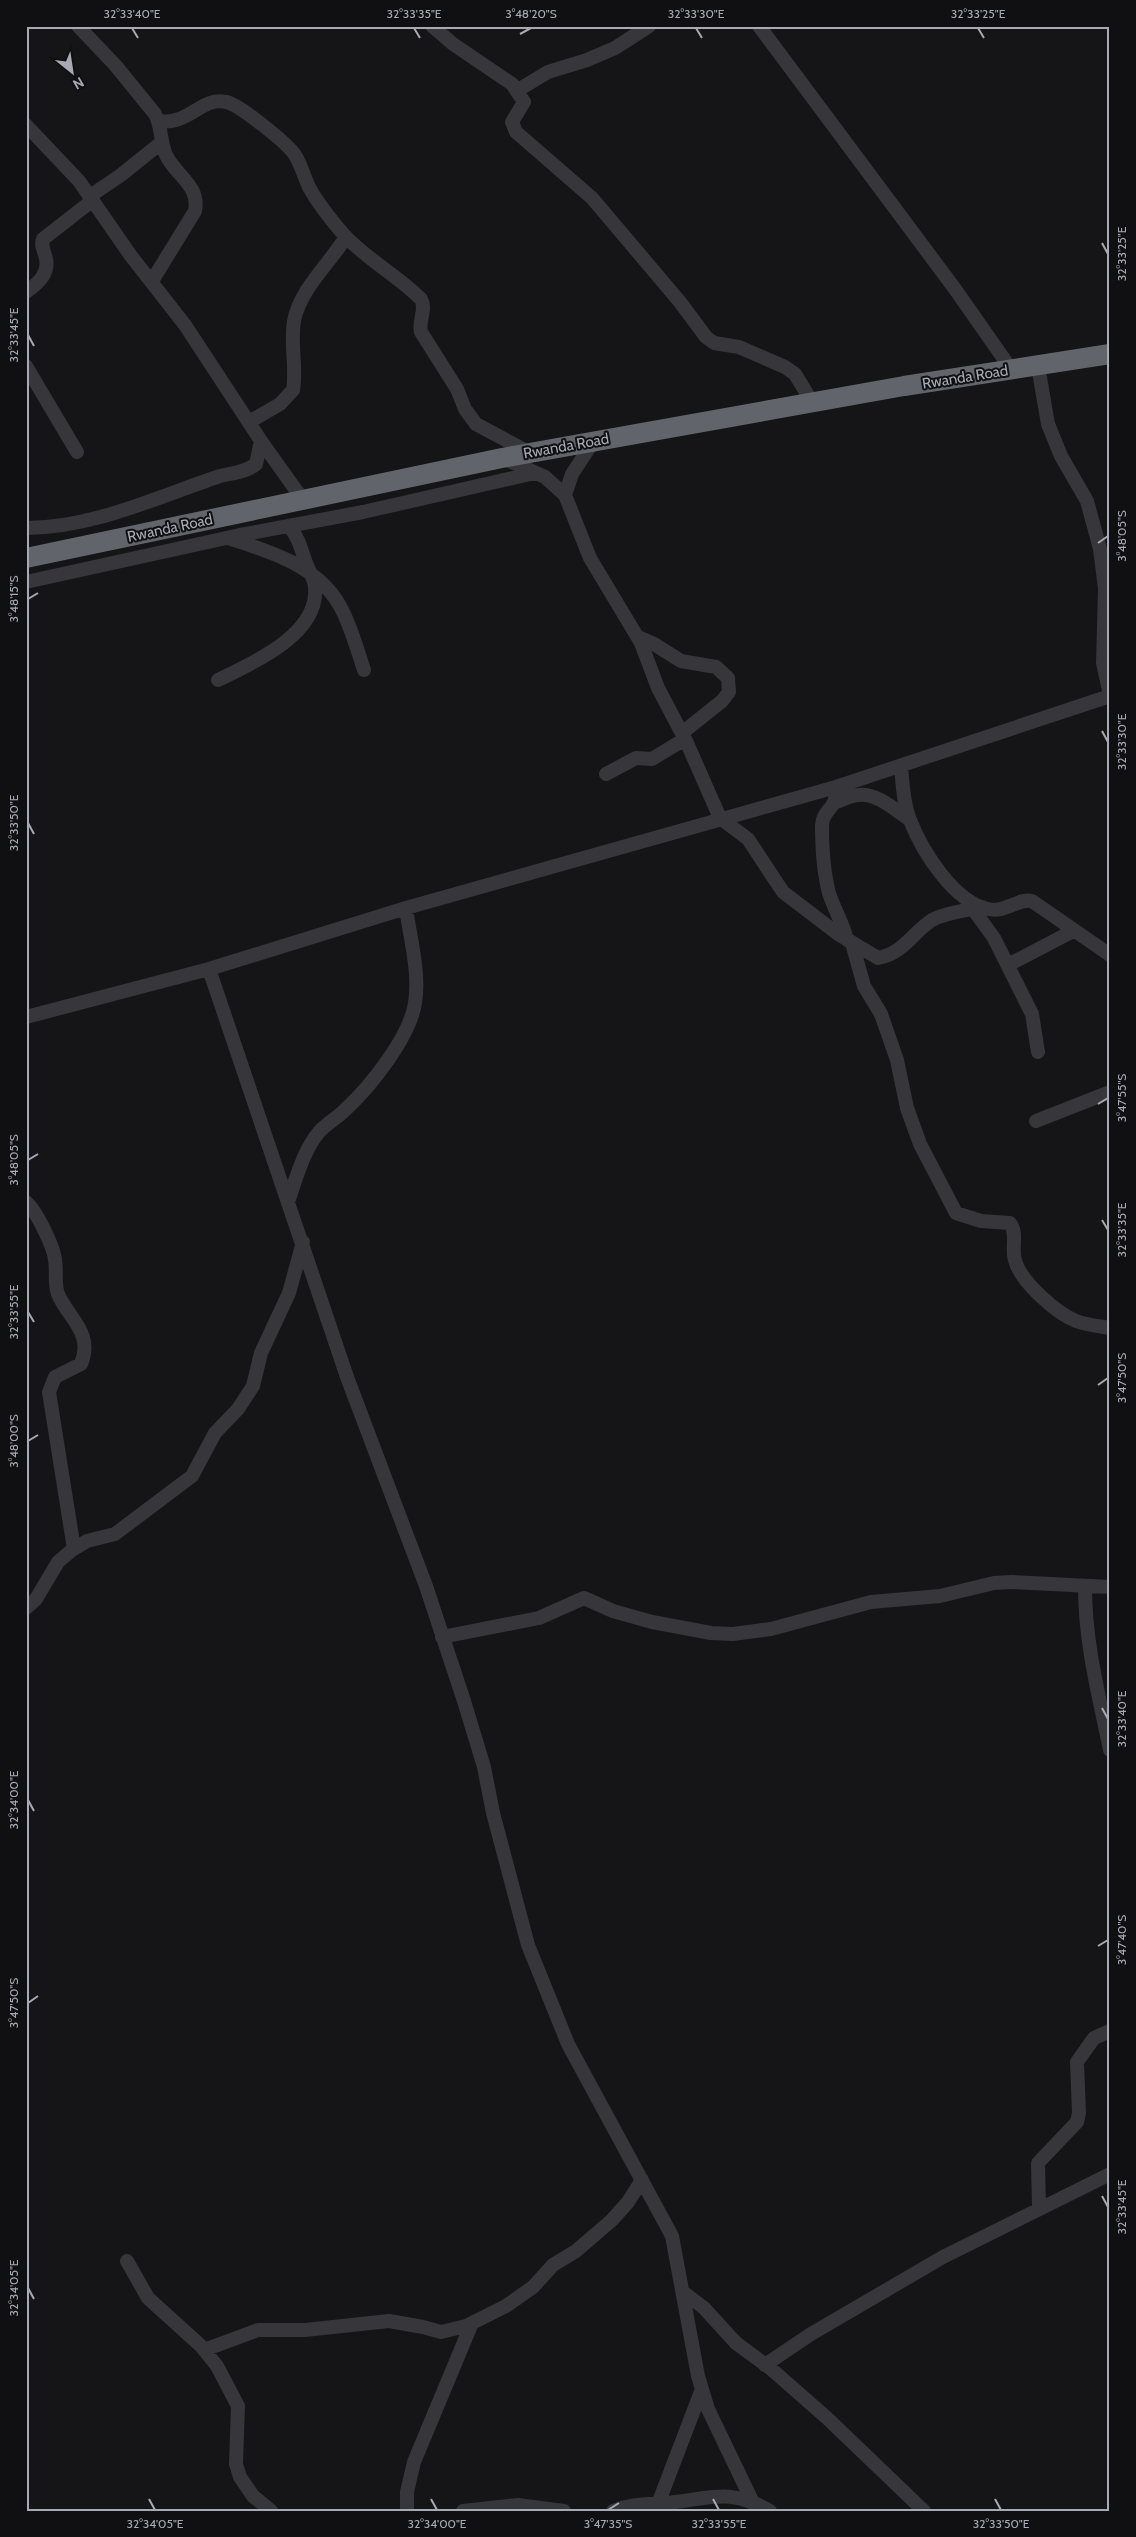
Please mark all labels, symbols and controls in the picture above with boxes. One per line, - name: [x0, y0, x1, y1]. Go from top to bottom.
- text: 32°33'40"E: [104, 6, 161, 21]
- text: 32°33'35"E: [387, 6, 442, 21]
- text: 3°48'20"S: [505, 6, 557, 21]
- text: 32°33'30"E: [668, 6, 725, 21]
- text: 32°33'25"E: [951, 6, 1006, 21]
- north arrow: [48, 48, 98, 98]
- text: N: [70, 73, 87, 94]
- text: 32°33'25"E: [1114, 226, 1129, 281]
- text: 32°33'45"E: [6, 307, 21, 363]
- street label: Rwanda Road: [921, 361, 1009, 393]
- street label: Rwanda Road: [522, 430, 610, 462]
- street label: Rwanda Road: [126, 510, 214, 546]
- text: 3°48'05"S: [1114, 510, 1129, 562]
- text: 3°48'15"S: [6, 575, 21, 623]
- text: 32°33'30"E: [1114, 713, 1129, 770]
- text: 32°33'50"E: [6, 794, 21, 851]
- text: 3°47'55"S: [1114, 1074, 1129, 1122]
- text: 3°48'05"S: [6, 1134, 21, 1186]
- text: 32°33'35"E: [1114, 1202, 1129, 1257]
- text: 32°33'55"E: [6, 1284, 21, 1339]
- text: 3°47'50"S: [1114, 1353, 1129, 1403]
- text: 3°48'00"S: [6, 1414, 21, 1468]
- text: 32°33'40"E: [1114, 1690, 1129, 1747]
- text: 32°34'00"E: [6, 1770, 21, 1829]
- text: 3°47'40"S: [1114, 1915, 1129, 1965]
- text: 3°47'50"S: [6, 1978, 21, 2028]
- text: 32°33'45"E: [1114, 2179, 1129, 2235]
- text: 32°34'05"E: [6, 2259, 21, 2317]
- text: 32°34'05"E: [126, 2516, 184, 2531]
- text: 32°34'00"E: [408, 2516, 467, 2531]
- text: 3°47'35"S: [584, 2516, 632, 2531]
- text: 32°33'55"E: [692, 2516, 747, 2531]
- text: 32°33'50"E: [973, 2516, 1030, 2531]

